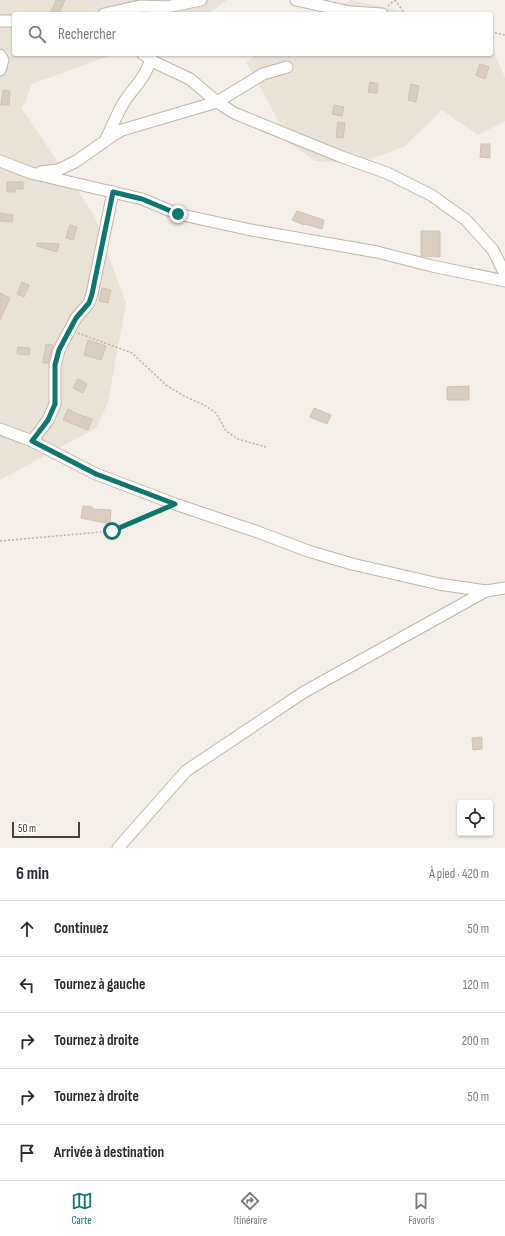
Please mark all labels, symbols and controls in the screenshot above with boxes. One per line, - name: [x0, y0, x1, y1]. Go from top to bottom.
- search box: [12, 12, 493, 56]
- icon: search: [26, 23, 48, 45]
- text: Rechercher: [58, 25, 116, 44]
- route end: [169, 205, 187, 223]
- route start: [103, 522, 121, 540]
- map controls: [457, 800, 493, 836]
- button: locate: [457, 800, 493, 836]
- scale bar: [12, 820, 80, 839]
- text: 50 m: [18, 822, 36, 835]
- text: 6 min: [16, 864, 49, 884]
- text: À pied · 420 m: [429, 866, 489, 882]
- icon: ahead: [16, 918, 38, 940]
- text: Continuez: [54, 919, 108, 938]
- text: 50 m: [468, 921, 489, 937]
- icon: left: [16, 974, 38, 996]
- text: Tournez à gauche: [54, 975, 145, 994]
- text: 120 m: [463, 977, 489, 993]
- icon: right: [16, 1030, 38, 1052]
- text: Tournez à droite: [54, 1031, 139, 1050]
- text: 200 m: [462, 1033, 489, 1049]
- icon: right: [16, 1086, 38, 1108]
- text: Tournez à droite: [54, 1087, 139, 1106]
- text: 50 m: [468, 1089, 489, 1105]
- icon: arrive: [16, 1142, 38, 1164]
- text: Arrivée à destination: [54, 1143, 164, 1162]
- tab: Carte: [71, 1190, 93, 1227]
- tab: Itinéraire: [234, 1190, 267, 1227]
- tab: Favoris: [408, 1190, 434, 1227]

